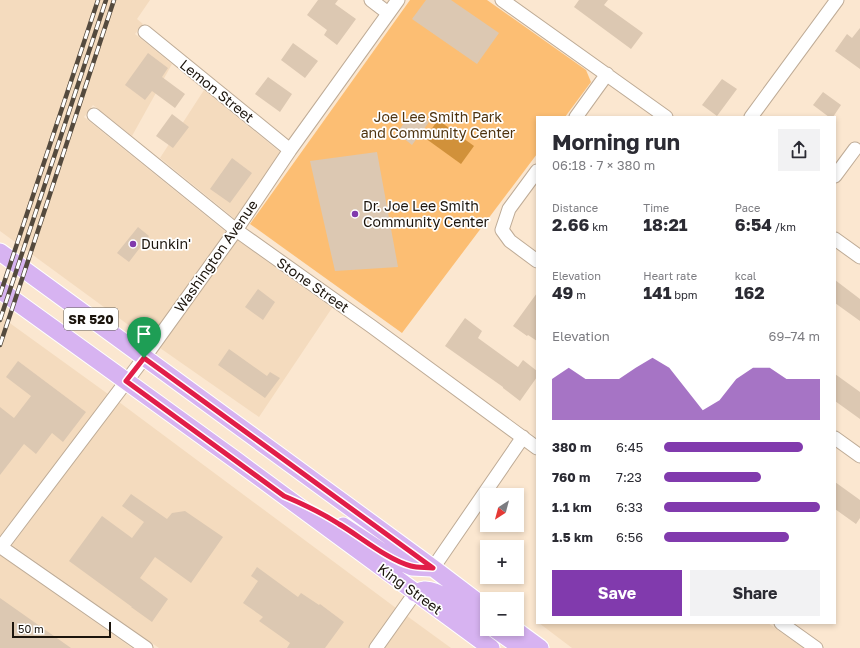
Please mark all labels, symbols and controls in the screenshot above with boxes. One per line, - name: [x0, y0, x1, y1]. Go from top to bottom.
- street label: Lemon Street: [177, 56, 258, 126]
- park label: Joe Lee Smith Park and Community Center: [361, 108, 516, 141]
- text: Morning run: [552, 128, 680, 155]
- button: share: [778, 129, 820, 171]
- text: 06:18 · 7 × 380 m: [552, 157, 655, 173]
- street label: Washington Avenue: [170, 196, 261, 315]
- place label: Dr. Joe Lee Smith Community Center: [363, 197, 490, 230]
- text: Distance: [552, 201, 598, 214]
- text: Time: [643, 201, 669, 214]
- text: Pace: [735, 201, 760, 214]
- marker: Dr. Joe Lee Smith Community Center: [350, 209, 360, 219]
- text: 2.66: [552, 214, 589, 235]
- text: 18:21: [643, 214, 688, 235]
- text: 6:54: [735, 214, 772, 235]
- text: km: [589, 220, 608, 233]
- text: /km: [772, 220, 796, 233]
- place label: Dunkin': [141, 235, 191, 252]
- marker: Dunkin': [128, 239, 138, 249]
- street label: Stone Street: [274, 253, 353, 316]
- text: Elevation: [552, 269, 601, 282]
- text: Heart rate: [643, 269, 697, 282]
- text: kcal: [735, 269, 756, 282]
- text: 49: [552, 282, 573, 303]
- text: 141: [643, 282, 671, 303]
- text: 162: [735, 282, 765, 303]
- text: m: [573, 288, 586, 301]
- text: bpm: [671, 288, 697, 301]
- road number: SR 520: [64, 308, 118, 330]
- pin: [127, 317, 161, 358]
- icon: arrive: [133, 323, 155, 345]
- text: Elevation: [552, 328, 610, 344]
- text: 69–74 m: [769, 328, 820, 344]
- text: 380 m: [552, 439, 591, 455]
- text: 6:45: [616, 439, 643, 455]
- text: 760 m: [552, 469, 590, 485]
- text: 7:23: [616, 469, 642, 485]
- north arrow: [480, 488, 524, 532]
- map controls: [480, 488, 524, 636]
- text: 1.1 km: [552, 499, 592, 515]
- text: 6:33: [616, 499, 643, 515]
- text: 1.5 km: [552, 529, 593, 545]
- text: 6:56: [616, 529, 643, 545]
- button: +: [480, 540, 524, 584]
- street label: King Street: [375, 560, 446, 618]
- button: Save: [552, 570, 682, 616]
- button: Share: [690, 570, 820, 616]
- button: −: [480, 592, 524, 636]
- scale bar: [12, 620, 111, 639]
- text: 50 m: [18, 622, 44, 635]

